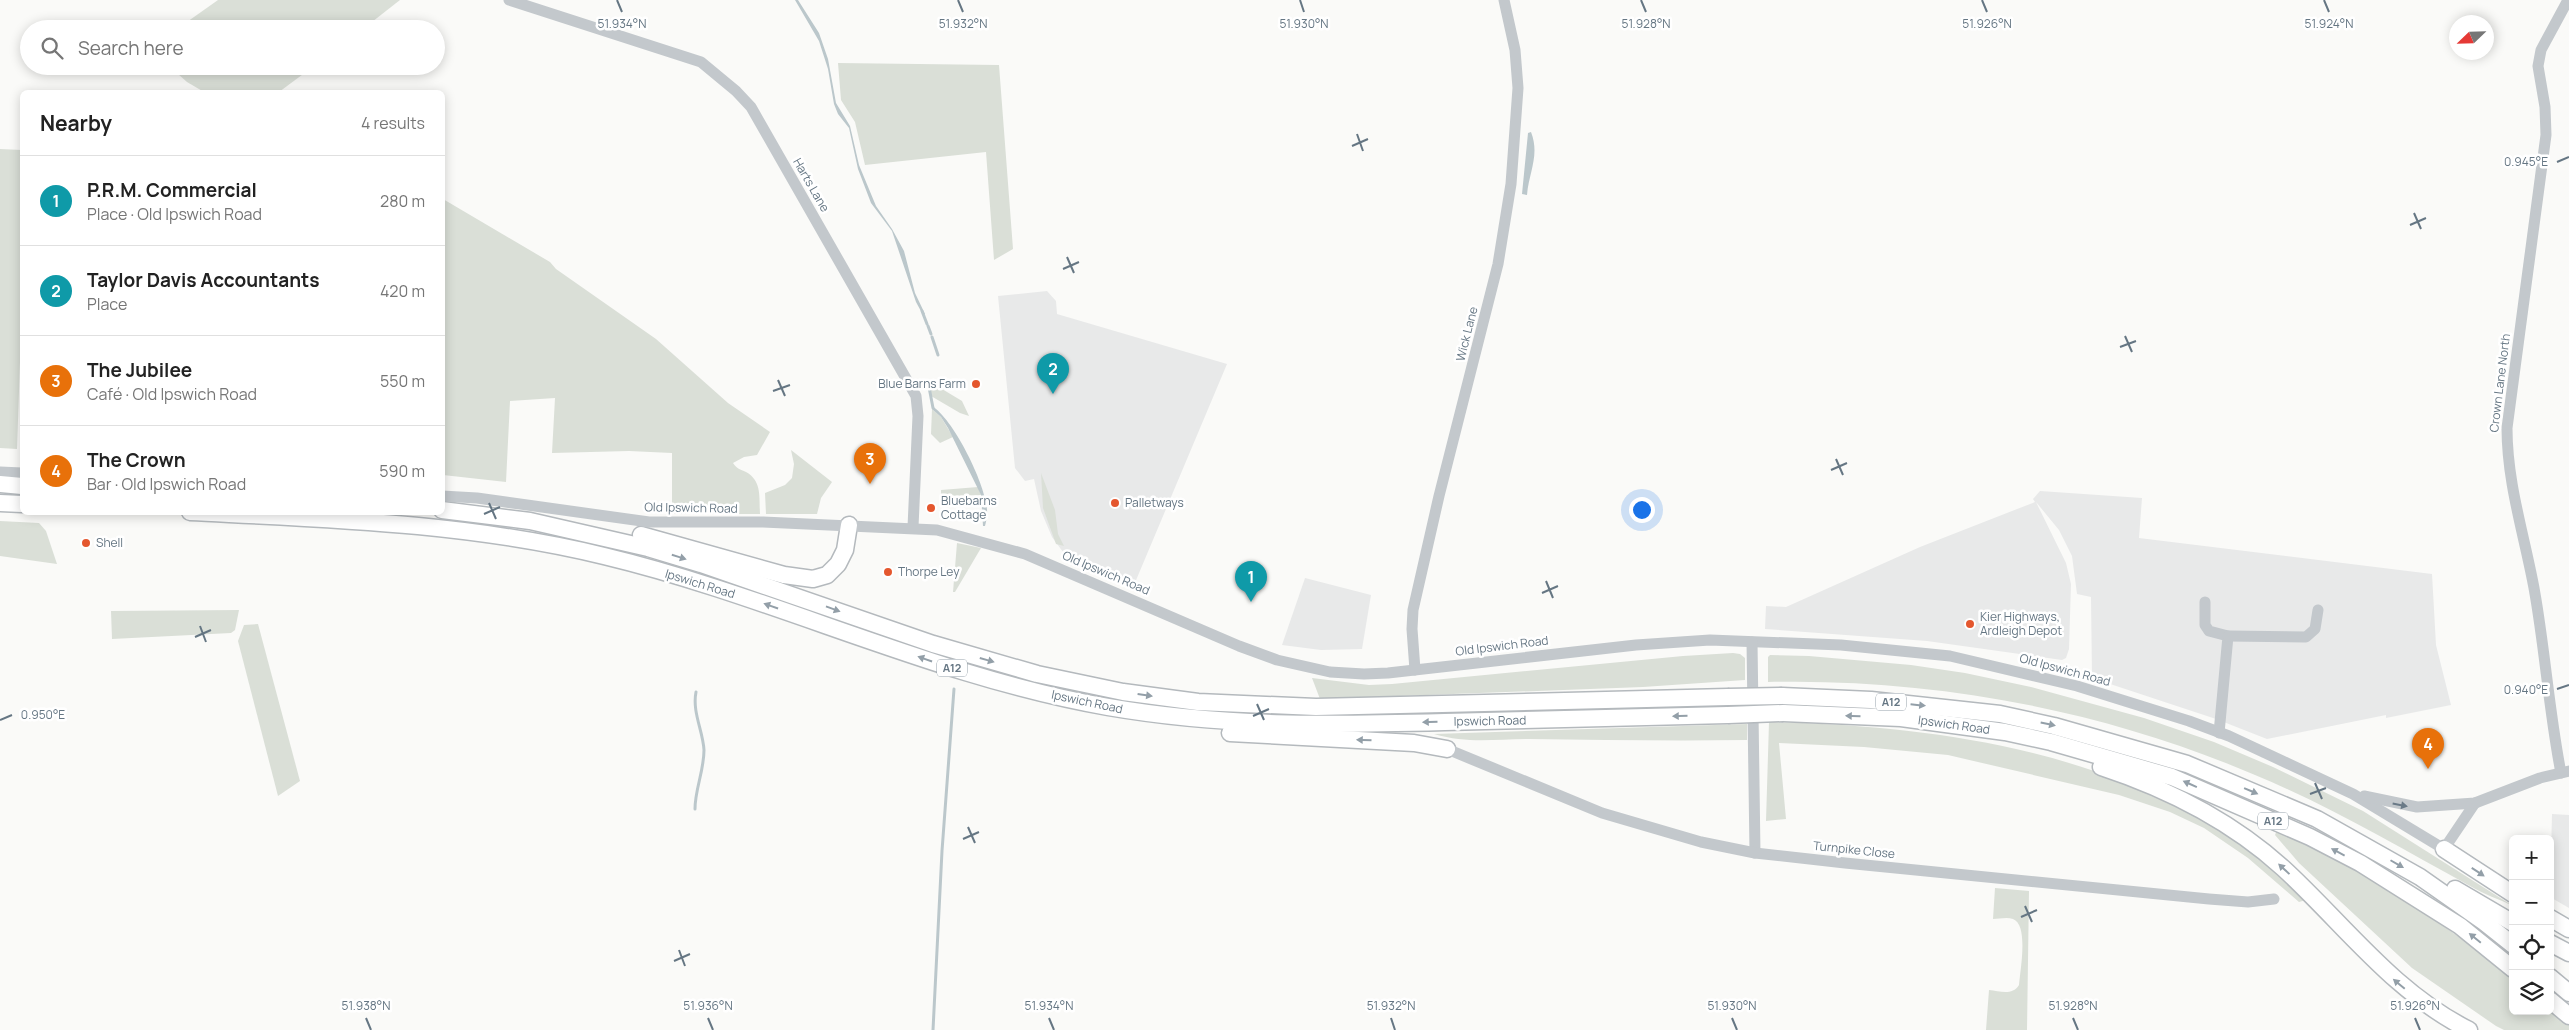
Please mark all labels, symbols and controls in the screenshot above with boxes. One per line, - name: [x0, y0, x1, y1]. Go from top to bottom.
- text: 51.934°N: [598, 15, 646, 32]
- text: 51.932°N: [939, 15, 987, 32]
- text: 51.930°N: [1279, 15, 1329, 32]
- text: 51.928°N: [1621, 15, 1671, 32]
- text: 51.926°N: [1962, 15, 2012, 32]
- text: 51.924°N: [2305, 15, 2353, 32]
- north arrow: [2449, 15, 2494, 60]
- search box: [20, 20, 445, 75]
- icon: search: [38, 34, 66, 62]
- text: Search here: [78, 35, 184, 61]
- text: Nearby: [40, 109, 112, 137]
- text: 4 results: [361, 112, 425, 134]
- text: 0.945°E: [2504, 153, 2548, 170]
- street label: Harts Lane: [789, 155, 834, 215]
- text: P.R.M. Commercial: [87, 177, 257, 203]
- text: 1: [52, 190, 60, 212]
- text: 280 m: [380, 190, 425, 212]
- text: Place · Old Ipswich Road: [87, 203, 262, 225]
- text: Taylor Davis Accountants: [87, 267, 320, 293]
- text: 2: [51, 280, 61, 302]
- text: 420 m: [380, 280, 425, 302]
- text: Place: [87, 293, 127, 315]
- street label: Wick Lane: [1452, 305, 1481, 363]
- street label: Crown Lane North: [2485, 333, 2514, 433]
- pin: 2: [1037, 353, 1069, 394]
- text: The Jubilee: [87, 357, 192, 383]
- text: 3: [51, 370, 61, 392]
- text: 550 m: [380, 370, 425, 392]
- place label: Blue Barns Farm: [878, 375, 966, 392]
- marker: Blue Barns Farm: [970, 378, 982, 390]
- text: Café · Old Ipswich Road: [87, 383, 257, 405]
- pin: 3: [854, 443, 886, 484]
- text: The Crown: [87, 447, 186, 473]
- text: 4: [51, 460, 61, 482]
- text: 590 m: [379, 460, 425, 482]
- text: Bar · Old Ipswich Road: [87, 473, 246, 495]
- place label: Bluebarns Cottage: [941, 492, 997, 523]
- place label: Palletways: [1125, 494, 1184, 511]
- marker: Palletways: [1109, 497, 1121, 509]
- your location: [1629, 497, 1655, 523]
- street label: Old Ipswich Road: [644, 498, 738, 517]
- marker: Bluebarns Cottage: [925, 502, 937, 514]
- place label: Shell: [96, 534, 123, 551]
- marker: Shell: [80, 537, 92, 549]
- street label: Old Ipswich Road: [1060, 546, 1153, 599]
- one-way arrow: [671, 554, 686, 562]
- pin: 1: [1235, 561, 1267, 602]
- place label: Thorpe Ley: [898, 563, 960, 580]
- street label: Ipswich Road: [663, 565, 737, 602]
- marker: Thorpe Ley: [882, 566, 894, 578]
- one-way arrow: [763, 602, 778, 610]
- one-way arrow: [825, 606, 840, 613]
- place label: Kier Highways, Ardleigh Depot: [1980, 608, 2062, 639]
- marker: Kier Highways, Ardleigh Depot: [1964, 618, 1976, 630]
- street label: Old Ipswich Road: [1454, 631, 1549, 660]
- street label: Old Ipswich Road: [2018, 649, 2113, 690]
- one-way arrow: [917, 655, 932, 663]
- one-way arrow: [980, 656, 995, 664]
- road number: A12: [937, 660, 967, 676]
- text: 0.940°E: [2504, 681, 2548, 698]
- street label: Ipswich Road: [1050, 686, 1124, 717]
- one-way arrow: [1138, 691, 1154, 699]
- road number: A12: [1876, 694, 1906, 710]
- one-way arrow: [1910, 701, 1926, 709]
- text: 0.950°E: [21, 706, 65, 723]
- street label: Ipswich Road: [1454, 711, 1526, 730]
- street label: Ipswich Road: [1917, 711, 1991, 738]
- one-way arrow: [1671, 712, 1687, 720]
- one-way arrow: [1844, 712, 1860, 720]
- one-way arrow: [1421, 718, 1437, 726]
- one-way arrow: [2040, 720, 2055, 728]
- pin: 4: [2412, 728, 2444, 769]
- one-way arrow: [1356, 736, 1372, 744]
- one-way arrow: [2183, 780, 2197, 788]
- one-way arrow: [2244, 788, 2259, 796]
- one-way arrow: [2393, 801, 2409, 809]
- road number: A12: [2258, 812, 2288, 829]
- map controls: [2509, 835, 2554, 1015]
- button: +: [2509, 835, 2554, 880]
- street label: Turnpike Close: [1812, 837, 1896, 862]
- one-way arrow: [2331, 847, 2345, 856]
- one-way arrow: [2389, 860, 2404, 868]
- one-way arrow: [2278, 863, 2290, 875]
- one-way arrow: [2472, 867, 2485, 877]
- button: −: [2509, 880, 2554, 925]
- button: locate: [2509, 925, 2554, 970]
- one-way arrow: [2469, 933, 2482, 944]
- button: layers: [2509, 970, 2554, 1015]
- one-way arrow: [2393, 978, 2406, 989]
- text: 51.938°N: [342, 997, 390, 1014]
- text: 51.936°N: [683, 997, 733, 1014]
- text: 51.934°N: [1025, 997, 1073, 1014]
- text: 51.932°N: [1367, 997, 1415, 1014]
- text: 51.930°N: [1707, 997, 1757, 1014]
- text: 51.928°N: [2048, 997, 2098, 1014]
- text: 51.926°N: [2390, 997, 2440, 1014]

